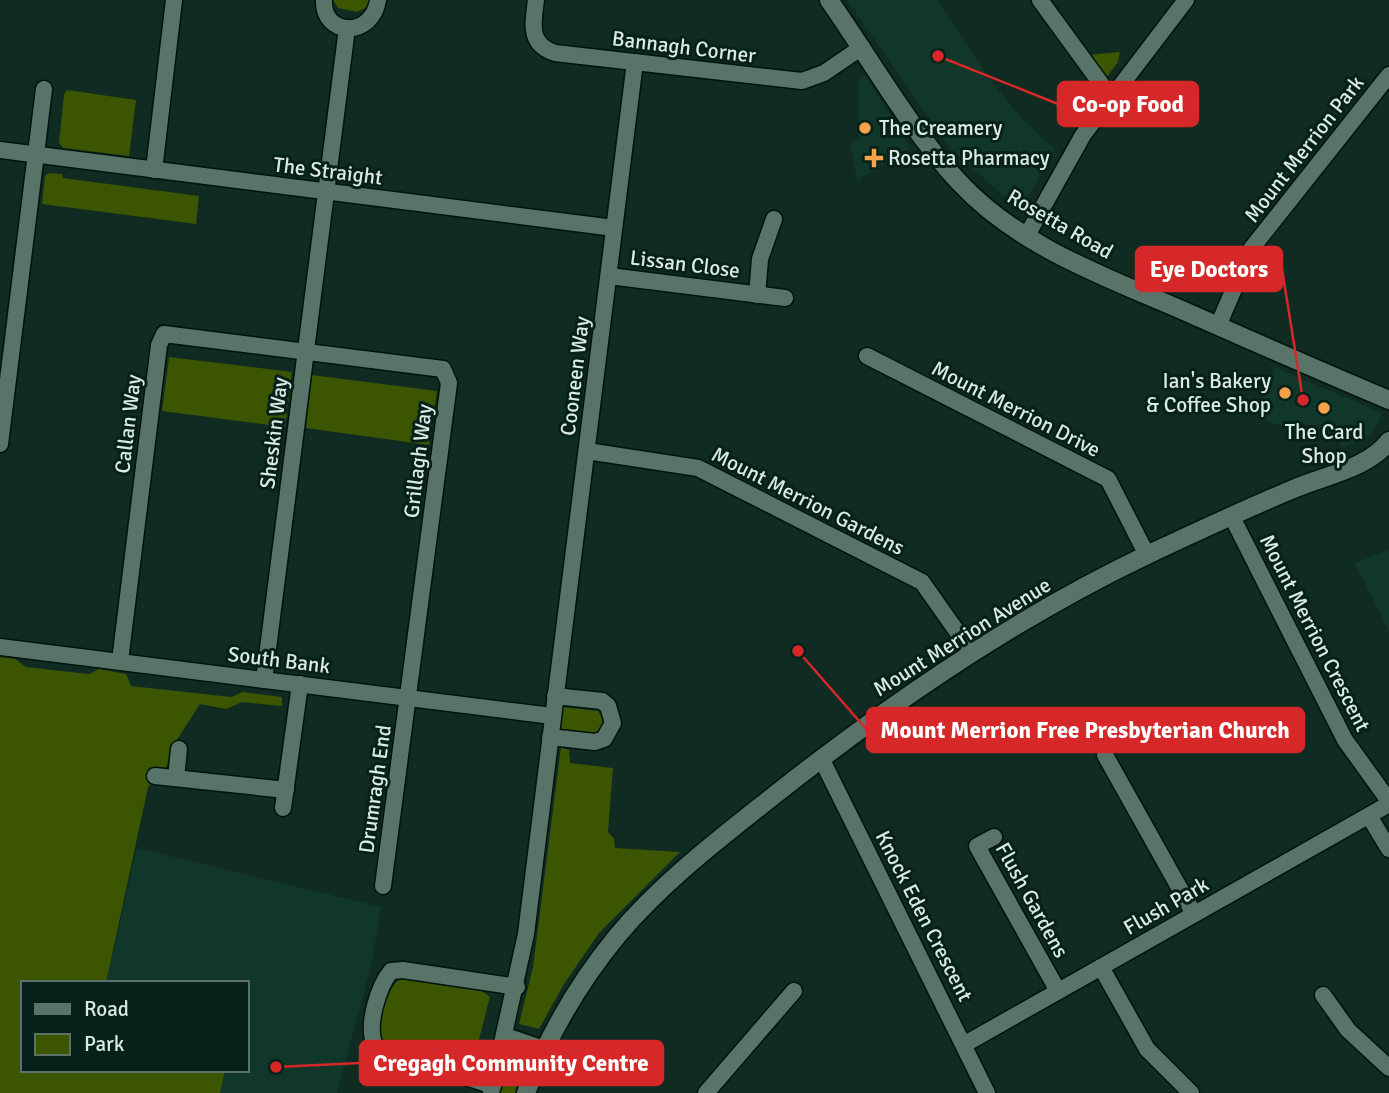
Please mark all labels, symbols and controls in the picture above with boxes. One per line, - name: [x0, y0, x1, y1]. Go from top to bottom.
- street label: Bannagh Corner: [611, 25, 758, 69]
- street label: Mount Merrion Park: [1239, 70, 1370, 228]
- callout: Co-op Food: [1058, 82, 1198, 126]
- text: Co-op Food: [1072, 90, 1184, 119]
- place label: The Creamery: [879, 115, 1003, 141]
- marker: The Creamery: [857, 120, 873, 136]
- place label: Rosetta Pharmacy: [888, 145, 1050, 171]
- marker: Rosetta Pharmacy: [866, 150, 882, 166]
- street label: The Straight: [272, 151, 384, 191]
- street label: Rosetta Road: [1002, 183, 1118, 265]
- street label: Lissan Close: [629, 244, 741, 284]
- callout: Eye Doctors: [1136, 247, 1282, 291]
- text: Eye Doctors: [1150, 255, 1268, 284]
- street label: Cooneen Way: [555, 315, 595, 437]
- street label: Mount Merrion Drive: [927, 355, 1105, 463]
- place label: Ian's Bakery & Coffee Shop: [1146, 368, 1271, 418]
- street label: Callan Way: [109, 373, 147, 475]
- street label: Sheskin Way: [254, 376, 294, 490]
- marker: Ian's Bakery & Coffee Shop: [1277, 385, 1293, 401]
- marker: The Card Shop: [1316, 400, 1332, 416]
- street label: Grillagh Way: [398, 402, 438, 519]
- place label: The Card Shop: [1285, 419, 1363, 469]
- street label: Mount Merrion Gardens: [707, 441, 909, 561]
- street label: Mount Merrion Crescent: [1254, 530, 1376, 736]
- street label: Mount Merrion Avenue: [868, 572, 1056, 702]
- street label: South Bank: [226, 641, 332, 679]
- callout: Mount Merrion Free Presbyterian Church: [867, 708, 1304, 752]
- text: Mount Merrion Free Presbyterian Church: [880, 716, 1290, 745]
- street label: Drumragh End: [353, 723, 397, 855]
- street label: Knock Eden Crescent: [870, 826, 978, 1006]
- street label: Flush Gardens: [990, 838, 1074, 962]
- street label: Flush Park: [1119, 871, 1214, 941]
- legend: [21, 981, 248, 1072]
- text: Road: [84, 996, 129, 1022]
- text: Park: [84, 1031, 125, 1057]
- callout: Cregagh Community Centre: [360, 1041, 663, 1085]
- text: Cregagh Community Centre: [373, 1049, 649, 1078]

